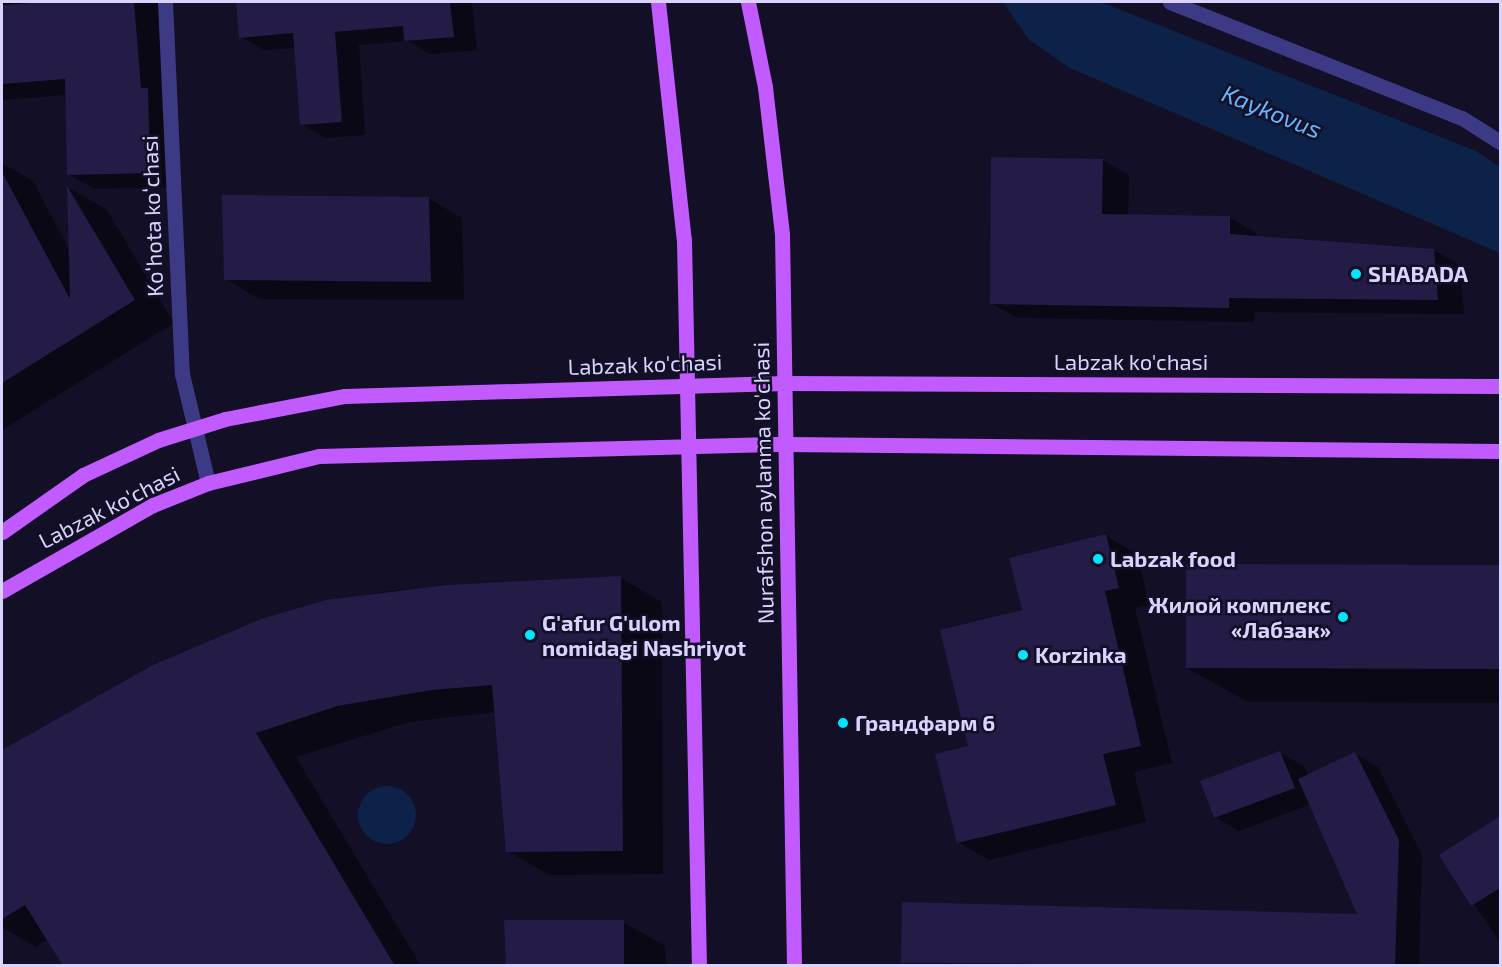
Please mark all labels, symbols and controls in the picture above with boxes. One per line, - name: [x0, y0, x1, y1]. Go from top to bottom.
- water label: Kaykovus: [1218, 78, 1326, 144]
- street label: Koʻhota koʻchasi: [136, 135, 168, 297]
- place label: SHABADA: [1368, 261, 1468, 287]
- marker: SHABADA: [1349, 267, 1363, 281]
- street label: Nurafshon aylanma ko'chasi: [747, 342, 779, 624]
- street label: Labzak ko'chasi: [567, 348, 723, 380]
- street label: Labzak ko'chasi: [1054, 349, 1208, 375]
- street label: Labzak ko'chasi: [34, 460, 184, 554]
- place label: Labzak food: [1110, 546, 1236, 572]
- marker: Labzak food: [1091, 552, 1105, 566]
- place label: Жилой комплекс «Лабзак»: [1148, 591, 1331, 642]
- place label: G'afur G'ulom nomidagi Nashriyot: [542, 609, 746, 660]
- marker: Жилой комплекс «Лабзак»: [1336, 610, 1350, 624]
- marker: G'afur G'ulom nomidagi Nashriyot: [523, 628, 537, 642]
- place label: Korzinka: [1035, 642, 1127, 668]
- marker: Korzinka: [1016, 648, 1030, 662]
- place label: Грандфарм 6: [855, 710, 995, 736]
- marker: Грандфарм 6: [836, 716, 850, 730]

